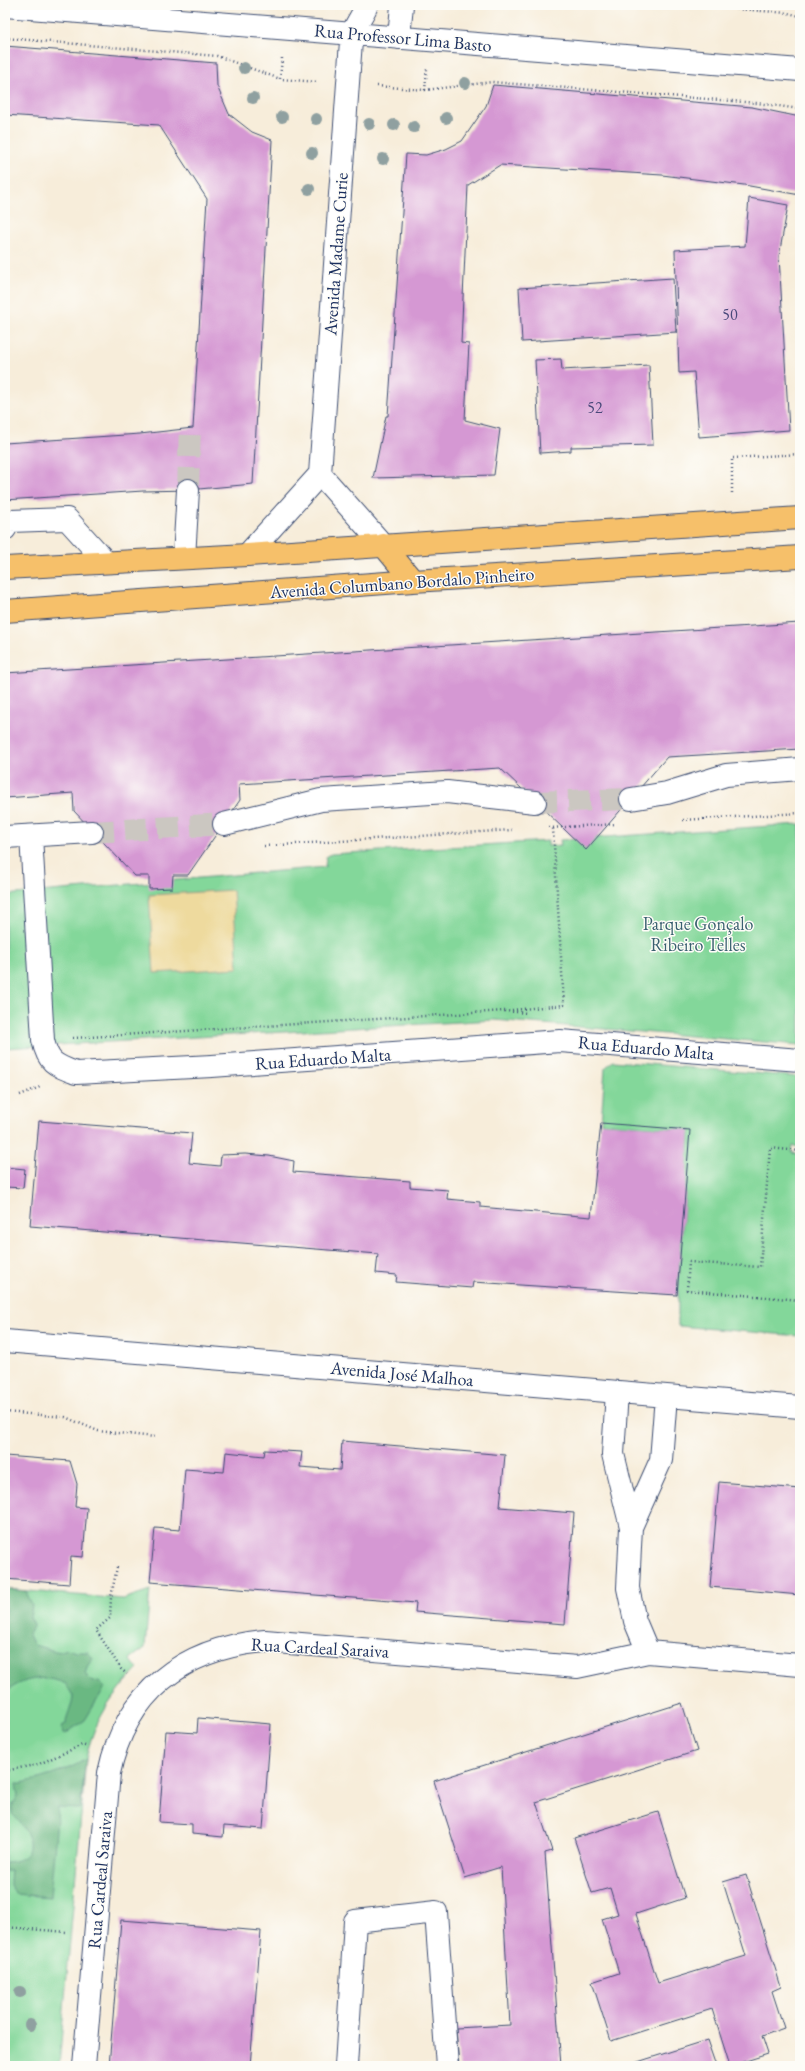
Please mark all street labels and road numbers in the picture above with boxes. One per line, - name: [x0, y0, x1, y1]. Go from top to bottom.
- street label: Rua Professor Lima Basto: [313, 18, 493, 57]
- street label: Avenida Madame Curie: [318, 172, 353, 337]
- street label: Avenida Columbano Bordalo Pinheiro: [268, 562, 535, 603]
- street label: Rua Eduardo Malta: [577, 1030, 716, 1065]
- street label: Rua Eduardo Malta: [254, 1042, 393, 1075]
- street label: Avenida José Malhoa: [329, 1356, 475, 1391]
- street label: Rua Cardeal Saraiva: [250, 1632, 390, 1663]
- street label: Rua Cardeal Saraiva: [82, 1809, 117, 1950]

